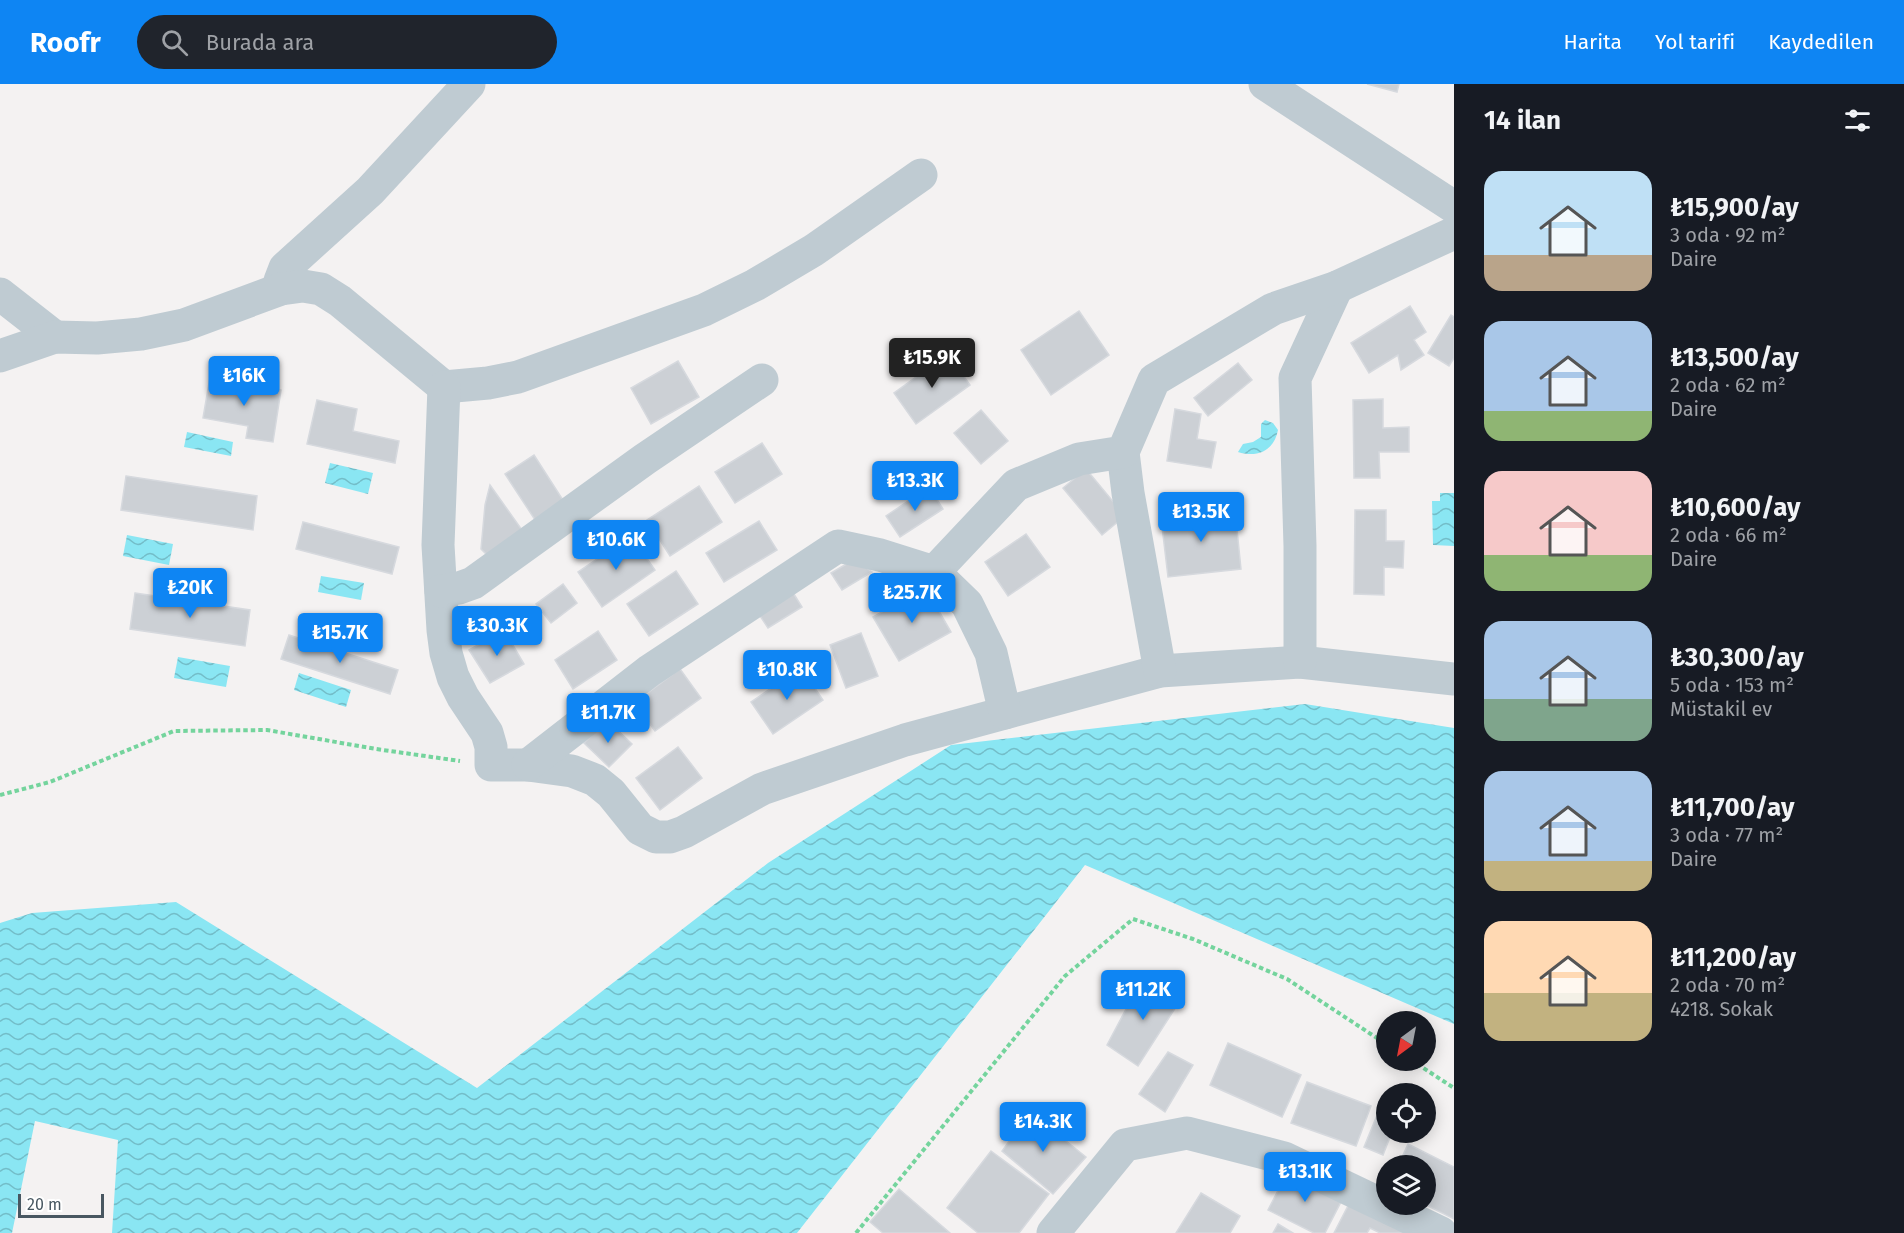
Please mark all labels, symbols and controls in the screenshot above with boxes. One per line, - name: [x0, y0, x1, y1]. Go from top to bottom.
- search box: [137, 15, 557, 69]
- text: Roofr: [30, 26, 101, 59]
- icon: search: [158, 26, 191, 59]
- text: Burada ara: [206, 29, 314, 56]
- text: Harita: [1563, 29, 1622, 55]
- text: Yol tarifi: [1655, 29, 1735, 55]
- text: Kaydedilen: [1768, 29, 1874, 55]
- icon: filters: [1841, 104, 1874, 137]
- text: 14 ilan: [1484, 105, 1561, 136]
- text: ₺15,900/ay: [1670, 192, 1799, 223]
- icon: home: [1532, 195, 1604, 267]
- text: 3 oda · 92 m²: [1670, 223, 1786, 247]
- text: Daire: [1670, 247, 1717, 271]
- pin: ₺15.9K: [883, 338, 981, 389]
- text: ₺13,500/ay: [1670, 342, 1799, 373]
- text: ₺15.9K: [903, 345, 961, 369]
- icon: home: [1532, 345, 1604, 417]
- pin: ₺16K: [208, 356, 280, 407]
- text: ₺16K: [223, 363, 265, 387]
- text: 2 oda · 62 m²: [1670, 373, 1786, 397]
- text: Daire: [1670, 397, 1717, 421]
- pin: ₺13.3K: [866, 461, 964, 512]
- text: ₺13.3K: [886, 468, 944, 492]
- pin: ₺13.5K: [1152, 492, 1250, 543]
- text: ₺10,600/ay: [1670, 492, 1801, 523]
- icon: home: [1532, 495, 1604, 567]
- text: ₺13.5K: [1172, 499, 1230, 523]
- pin: ₺10.6K: [567, 520, 665, 571]
- text: 2 oda · 66 m²: [1670, 523, 1787, 547]
- text: ₺10.6K: [586, 527, 646, 551]
- text: Daire: [1670, 547, 1717, 571]
- pin: ₺20K: [154, 568, 226, 619]
- pin: ₺25.7K: [863, 573, 961, 624]
- text: ₺20K: [167, 575, 213, 599]
- text: ₺25.7K: [882, 580, 942, 604]
- pin: ₺30.3K: [448, 606, 546, 657]
- pin: ₺15.7K: [291, 613, 389, 664]
- text: ₺30.3K: [466, 613, 528, 637]
- text: ₺15.7K: [312, 620, 368, 644]
- text: ₺30,300/ay: [1670, 642, 1804, 673]
- icon: home: [1532, 645, 1604, 717]
- pin: ₺10.8K: [738, 650, 836, 701]
- text: ₺10.8K: [757, 657, 817, 681]
- text: 5 oda · 153 m²: [1670, 673, 1794, 697]
- pin: ₺11.7K: [559, 693, 657, 744]
- text: Müstakil ev: [1670, 697, 1772, 721]
- text: ₺11.7K: [581, 700, 635, 724]
- text: ₺11,700/ay: [1670, 792, 1794, 823]
- icon: home: [1532, 795, 1604, 867]
- text: 3 oda · 77 m²: [1670, 823, 1783, 847]
- text: Daire: [1670, 847, 1717, 871]
- text: ₺11,200/ay: [1670, 942, 1796, 973]
- icon: home: [1532, 945, 1604, 1017]
- pin: ₺11.2K: [1094, 970, 1192, 1021]
- text: 2 oda · 70 m²: [1670, 973, 1785, 997]
- text: ₺11.2K: [1115, 977, 1171, 1001]
- text: 4218. Sokak: [1670, 997, 1773, 1021]
- north arrow: [1376, 1011, 1436, 1071]
- map controls: [1376, 1011, 1436, 1215]
- button: locate: [1376, 1083, 1436, 1143]
- pin: ₺14.3K: [994, 1102, 1092, 1153]
- text: ₺14.3K: [1014, 1109, 1072, 1133]
- pin: ₺13.1K: [1256, 1152, 1354, 1203]
- button: layers: [1376, 1155, 1436, 1215]
- text: ₺13.1K: [1278, 1159, 1332, 1183]
- scale bar: [18, 1191, 104, 1218]
- text: 20 m: [27, 1195, 62, 1214]

